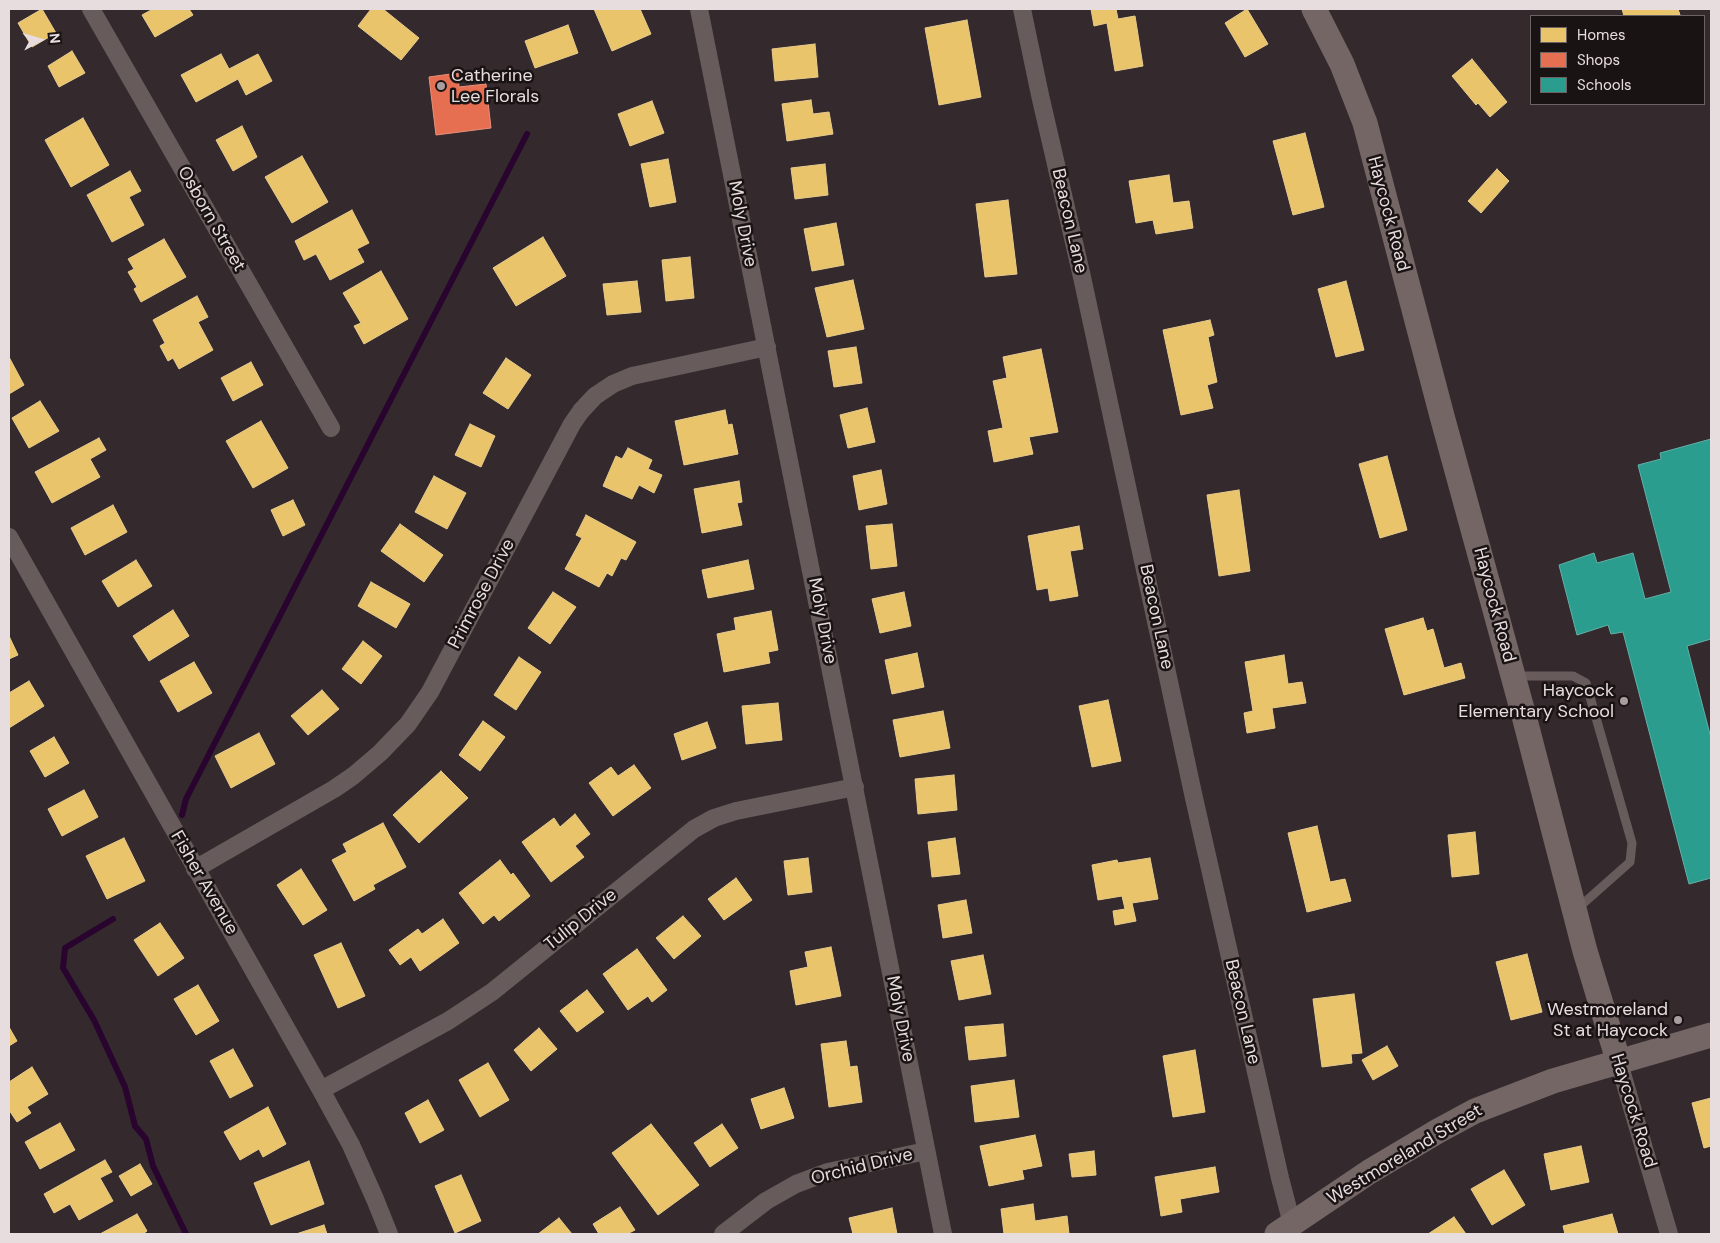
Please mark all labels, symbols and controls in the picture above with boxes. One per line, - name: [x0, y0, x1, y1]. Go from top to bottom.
- north arrow: [15, 15, 65, 65]
- legend: [1530, 15, 1705, 105]
- text: Homes: [1577, 25, 1626, 45]
- text: N: [45, 32, 64, 44]
- text: Shops: [1577, 50, 1620, 70]
- place label: Catherine Lee Florals: [451, 65, 539, 108]
- text: Schools: [1577, 75, 1632, 95]
- marker: Catherine Lee Florals: [435, 80, 447, 92]
- street label: Haycock Road: [1362, 154, 1414, 274]
- street label: Osborn Street: [172, 163, 250, 275]
- street label: Beacon Lane: [1046, 167, 1092, 275]
- street label: Moly Drive: [723, 179, 761, 269]
- street label: Primrose Drive: [444, 535, 520, 653]
- street label: Haycock Road: [1468, 545, 1520, 665]
- street label: Beacon Lane: [1134, 563, 1178, 671]
- street label: Moly Drive: [803, 576, 841, 666]
- place label: Haycock Elementary School: [1458, 680, 1614, 722]
- marker: Haycock Elementary School: [1618, 695, 1630, 707]
- street label: Fisher Avenue: [166, 827, 242, 939]
- street label: Tulip Drive: [541, 884, 621, 956]
- street label: Beacon Lane: [1219, 958, 1265, 1066]
- street label: Moly Drive: [881, 974, 919, 1064]
- place label: Westmoreland St at Haycock: [1547, 999, 1668, 1042]
- marker: Westmoreland St at Haycock: [1672, 1014, 1684, 1026]
- street label: Haycock Road: [1605, 1051, 1661, 1171]
- street label: Westmoreland Street: [1324, 1100, 1486, 1210]
- street label: Orchid Drive: [809, 1144, 915, 1190]

